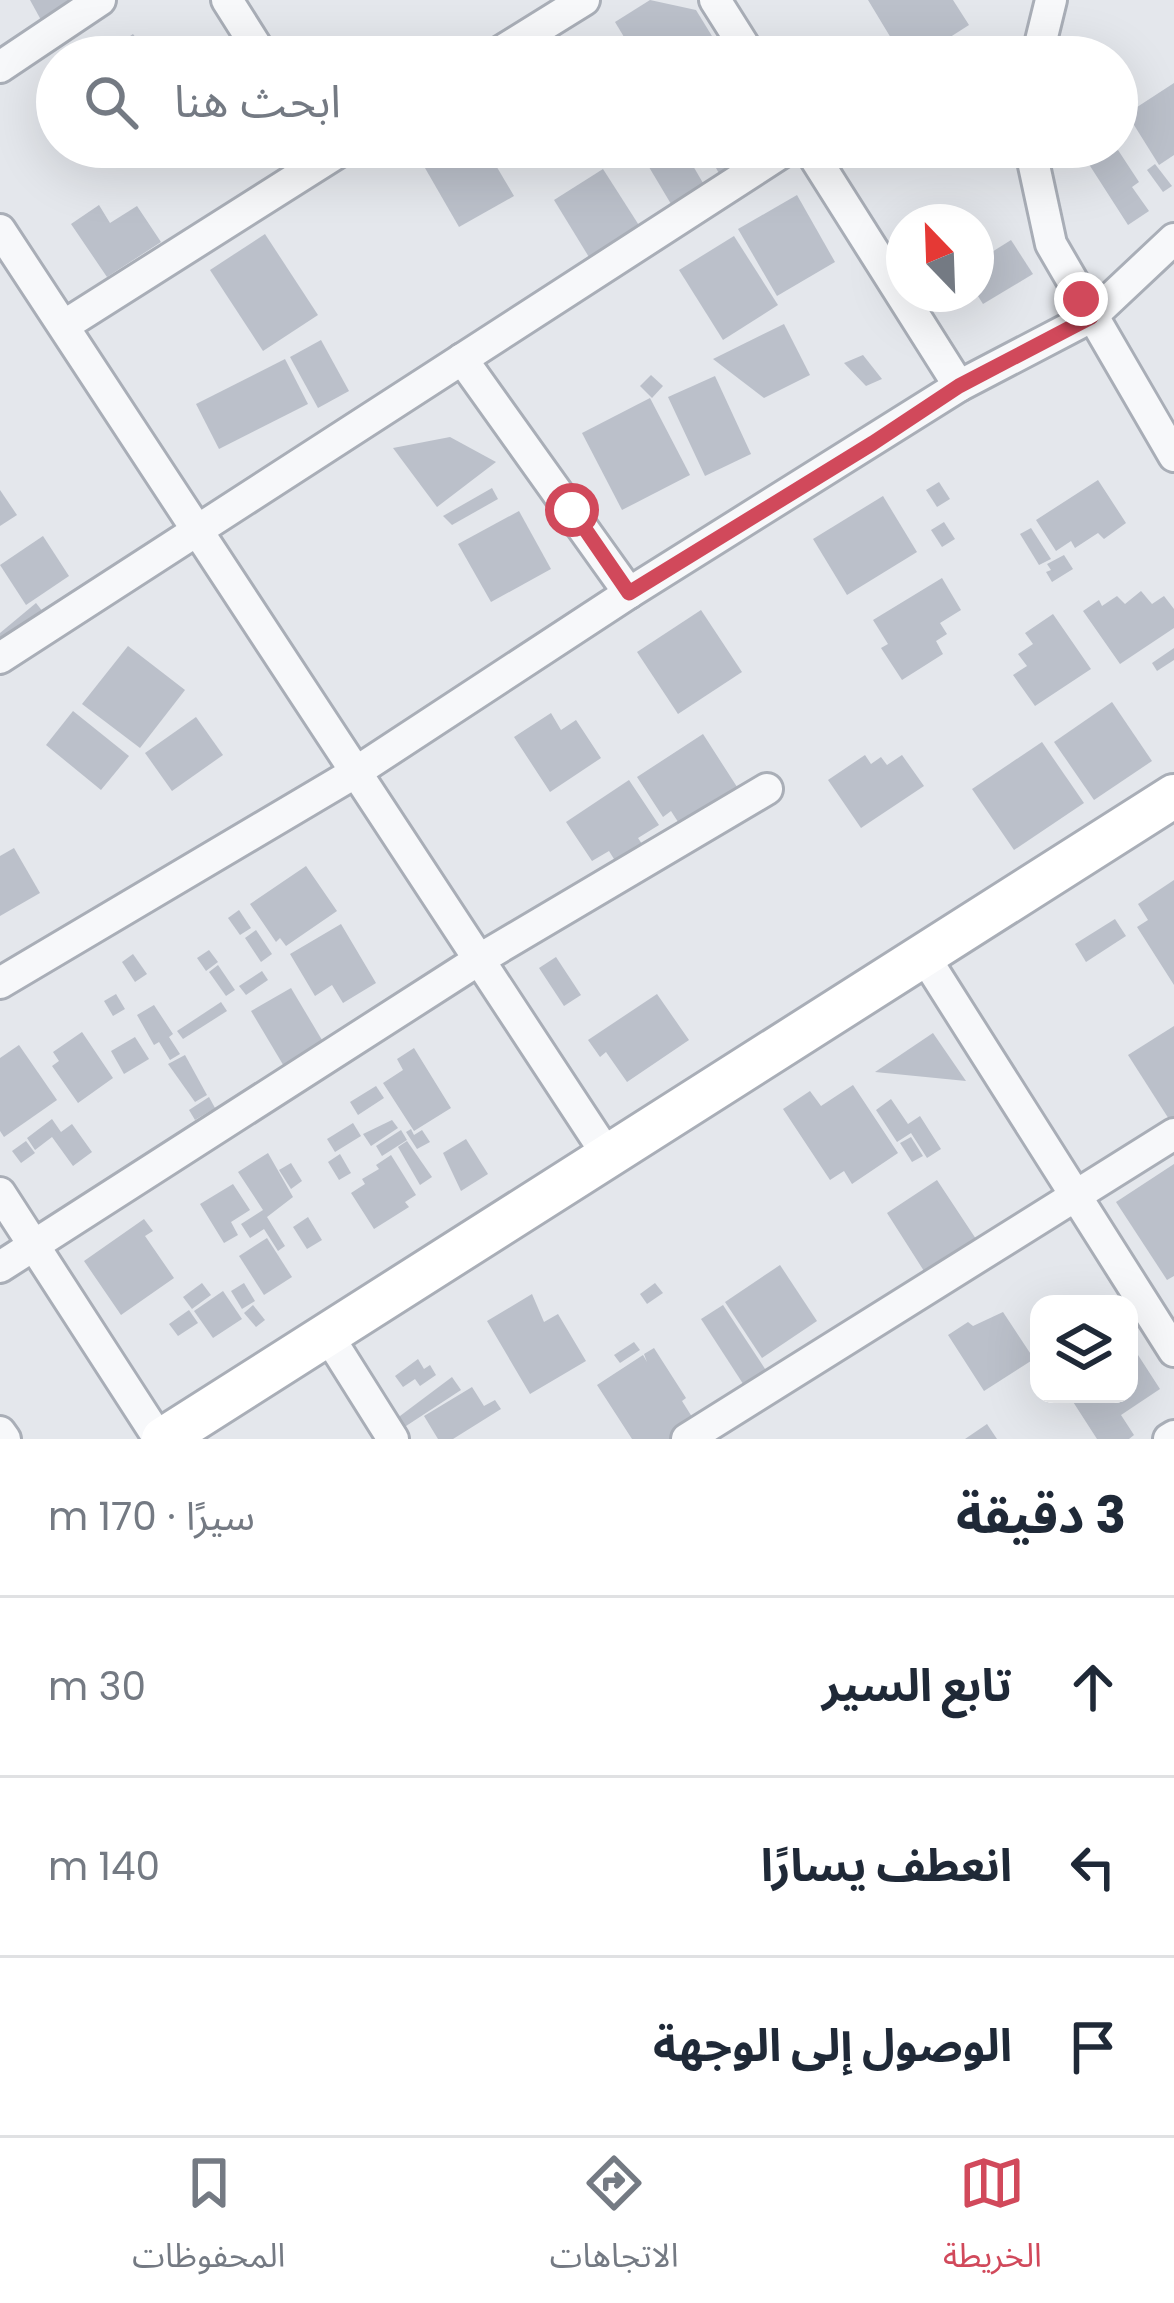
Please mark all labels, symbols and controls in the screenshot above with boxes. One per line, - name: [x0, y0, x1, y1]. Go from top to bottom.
- search box: [36, 36, 1138, 168]
- icon: search: [78, 69, 144, 135]
- text: ابحث هنا: [174, 70, 341, 133]
- north arrow: [886, 204, 994, 312]
- route end: [1054, 272, 1108, 326]
- route start: [545, 483, 599, 537]
- map controls: [1030, 1295, 1138, 1403]
- button: layers: [1030, 1295, 1138, 1403]
- text: 3 دقيقة: [956, 1479, 1126, 1551]
- text: سيرًا · 170 m: [48, 1489, 255, 1544]
- text: تابع السير: [822, 1654, 1012, 1717]
- icon: ahead: [1060, 1654, 1126, 1720]
- text: 30 m: [48, 1659, 146, 1714]
- text: انعطف يسارًا: [761, 1834, 1012, 1897]
- icon: left: [1060, 1834, 1126, 1900]
- text: 140 m: [48, 1839, 160, 1894]
- text: الوصول إلى الوجهة: [653, 2014, 1012, 2077]
- icon: arrive: [1060, 2014, 1126, 2080]
- tab: المحفوظات: [132, 2150, 285, 2291]
- tab: الاتجاهات: [550, 2150, 679, 2291]
- tab: الخريطة: [943, 2150, 1042, 2291]

